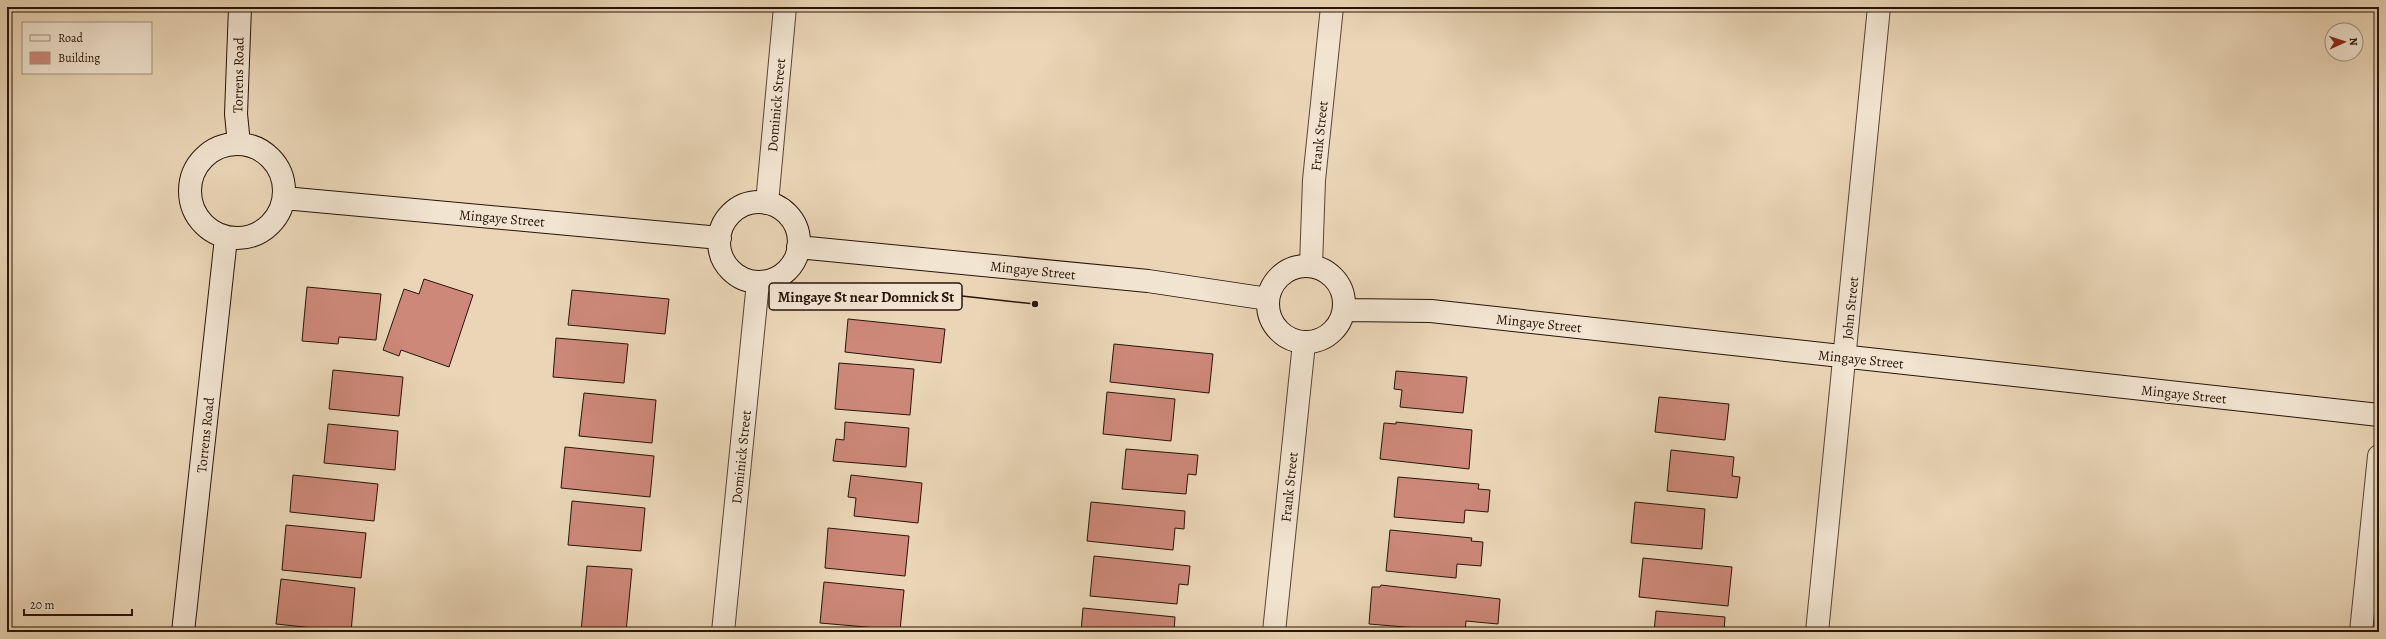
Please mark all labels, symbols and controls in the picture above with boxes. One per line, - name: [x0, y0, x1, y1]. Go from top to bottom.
- legend: [22, 22, 152, 74]
- north arrow: [2324, 22, 2364, 62]
- text: Road: [58, 30, 84, 46]
- street label: Torrens Road: [228, 36, 249, 113]
- text: N: [2346, 37, 2361, 46]
- text: Building: [58, 50, 100, 66]
- street label: Dominick Street: [763, 57, 790, 153]
- street label: Frank Street: [1306, 100, 1333, 172]
- street label: Mingaye Street: [458, 205, 546, 232]
- street label: Mingaye Street: [989, 257, 1077, 284]
- street label: John Street: [1838, 275, 1863, 341]
- callout: Mingaye St near Domnick St: [769, 283, 962, 310]
- text: Mingaye St near Domnick St: [778, 287, 954, 307]
- street label: Mingaye Street: [1495, 310, 1583, 337]
- street label: Mingaye Street: [1817, 346, 1905, 373]
- street label: Mingaye Street: [2140, 381, 2228, 408]
- street label: Torrens Road: [192, 396, 219, 474]
- street label: Dominick Street: [727, 409, 756, 505]
- street label: Frank Street: [1276, 451, 1303, 523]
- scale bar: [24, 591, 132, 617]
- text: 20 m: [30, 597, 54, 613]

